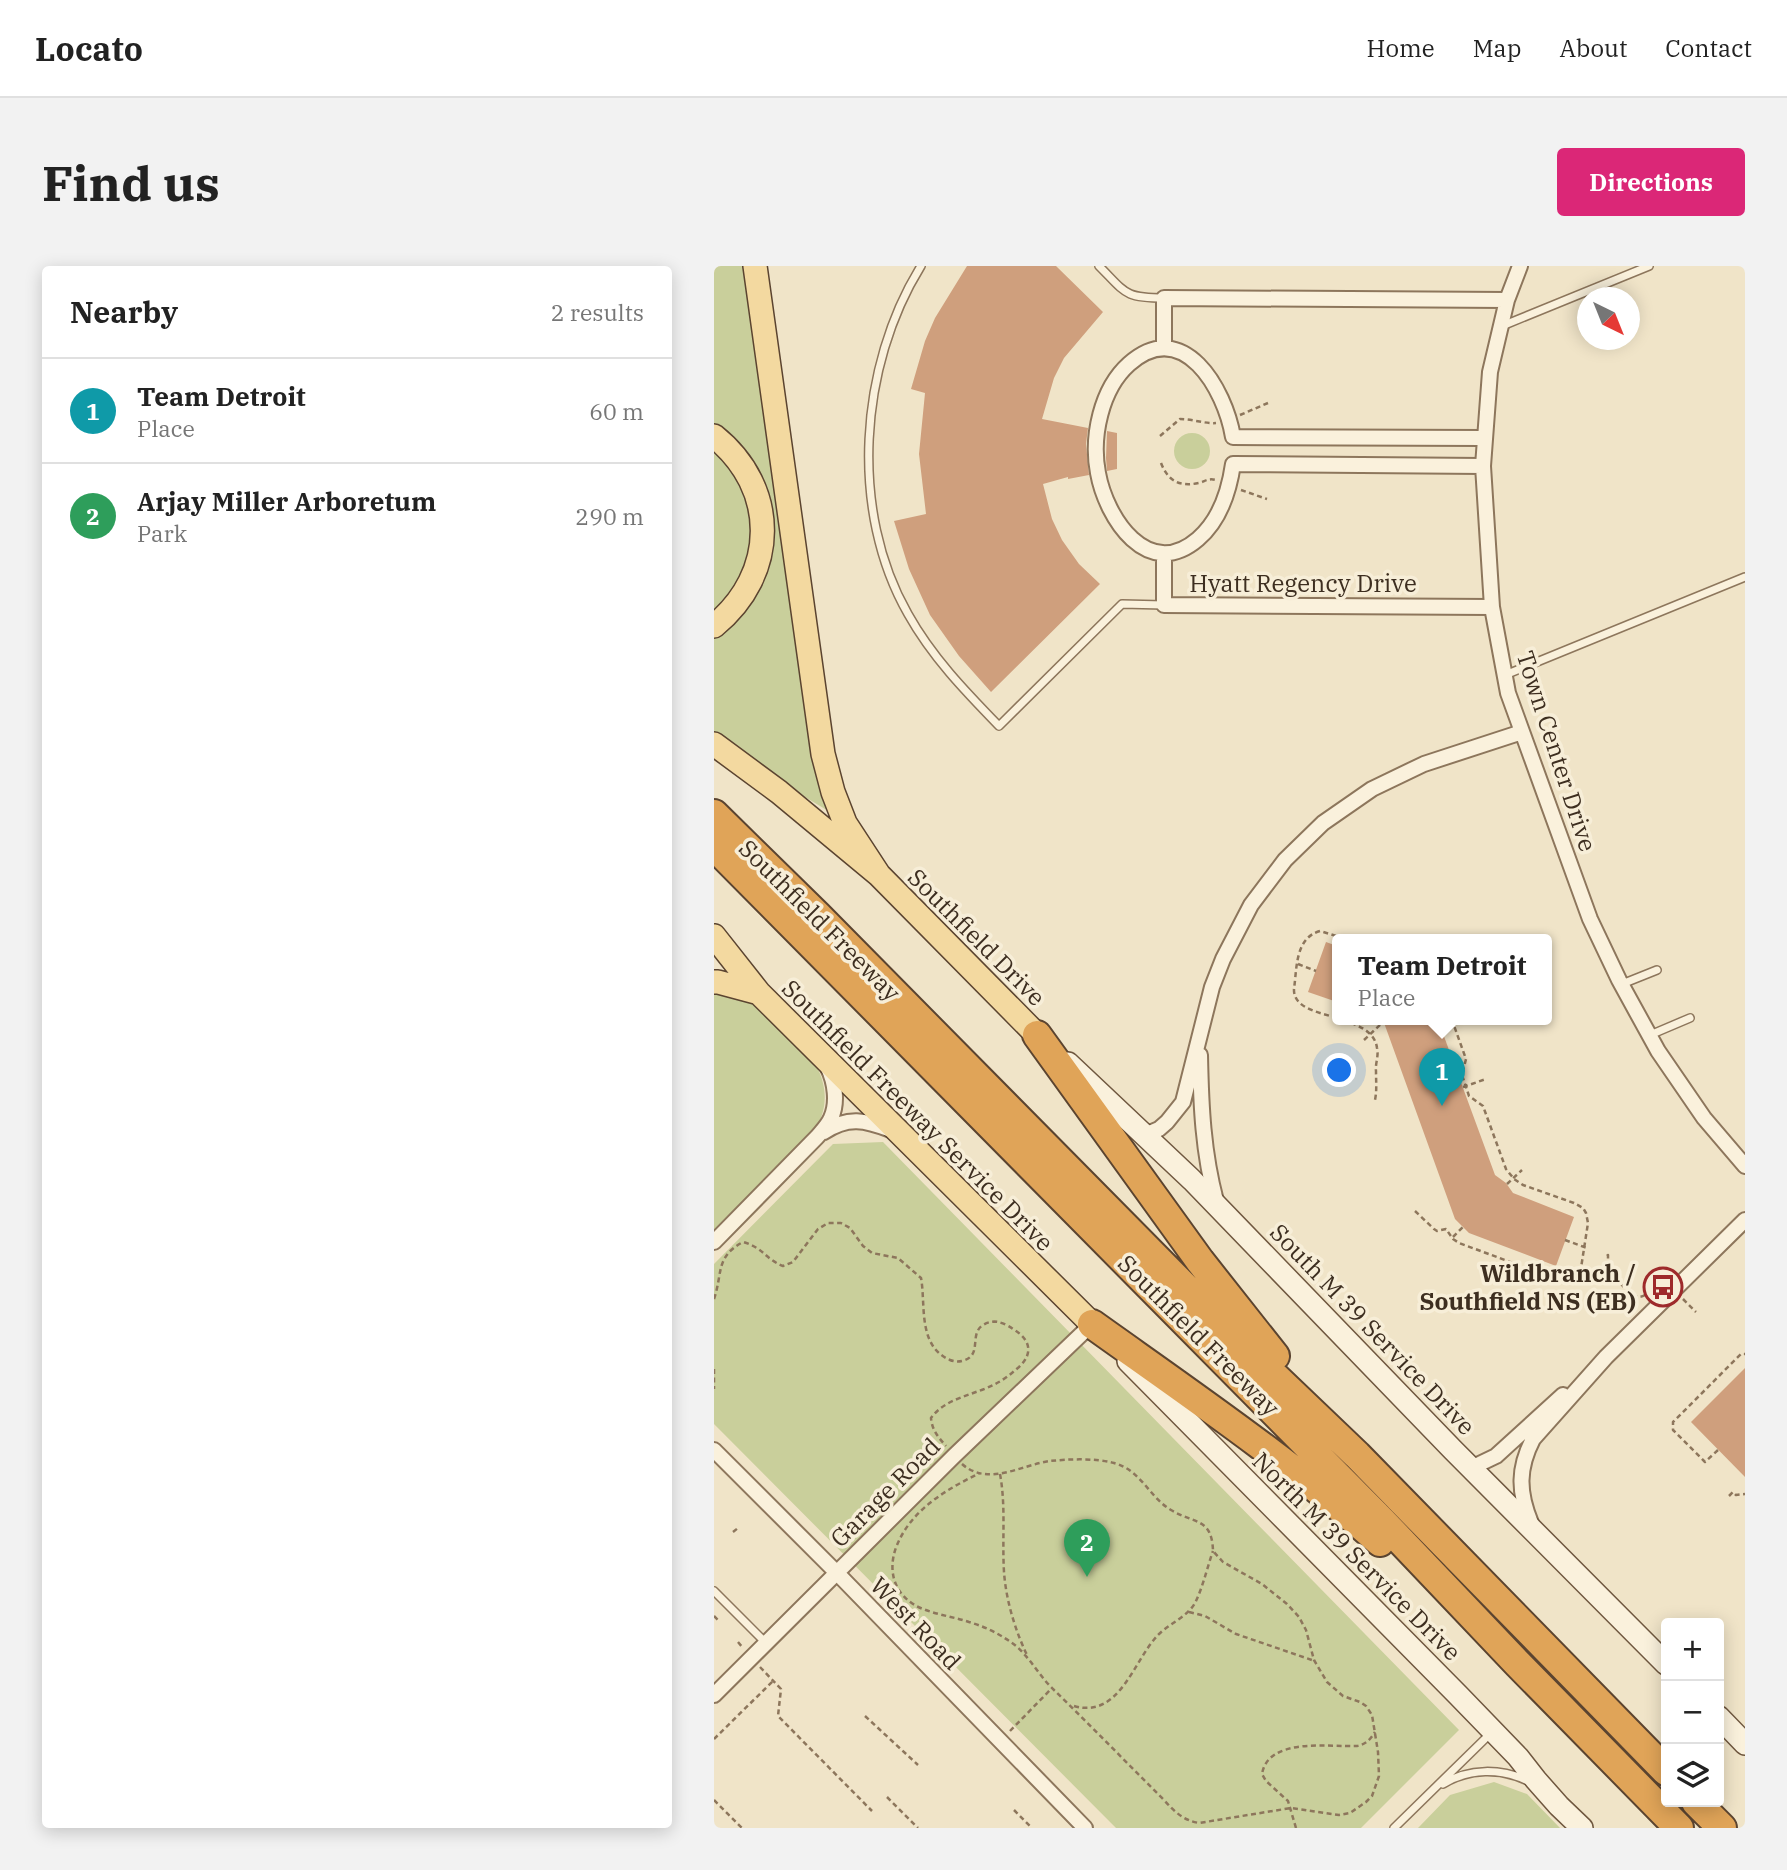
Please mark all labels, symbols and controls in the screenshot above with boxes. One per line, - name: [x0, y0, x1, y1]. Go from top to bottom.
- text: Locato: [35, 27, 143, 70]
- text: Home: [1367, 32, 1435, 64]
- text: Map: [1473, 32, 1521, 64]
- text: About: [1559, 32, 1627, 64]
- text: Contact: [1665, 32, 1752, 64]
- button: Directions: [1557, 148, 1745, 216]
- text: Find us: [42, 151, 220, 214]
- north arrow: [1577, 287, 1640, 350]
- text: Nearby: [70, 292, 178, 331]
- text: 2 results: [551, 297, 644, 327]
- text: Team Detroit: [137, 379, 306, 413]
- text: 1: [86, 396, 100, 426]
- text: 60 m: [589, 396, 644, 426]
- text: Place: [137, 413, 195, 443]
- text: Arjay Miller Arboretum: [137, 484, 436, 518]
- text: 2: [86, 501, 100, 531]
- text: 290 m: [575, 501, 644, 531]
- text: Park: [137, 518, 187, 548]
- street label: Hyatt Regency Drive: [1189, 567, 1417, 599]
- street label: Town Center Drive: [1509, 647, 1605, 855]
- street label: Southfield Freeway: [732, 832, 908, 1008]
- street label: Southfield Drive: [901, 861, 1053, 1013]
- popup: [1332, 934, 1552, 1025]
- text: Team Detroit: [1358, 948, 1526, 982]
- street label: Southfield Freeway Service Drive: [775, 972, 1061, 1258]
- text: Place: [1358, 982, 1415, 1012]
- pin: 1: [1419, 1048, 1465, 1106]
- your location: [1322, 1053, 1356, 1087]
- street label: South M 39 Service Drive: [1263, 1216, 1483, 1442]
- street label: Southfield Freeway: [1111, 1247, 1287, 1423]
- place label: Wildbranch / Southfield NS (EB): [1419, 1257, 1636, 1317]
- bus stop icon: Wildbranch / Southfield NS (EB): [1642, 1266, 1684, 1308]
- street label: Garage Road: [823, 1430, 947, 1554]
- street label: North M 39 Service Drive: [1246, 1445, 1468, 1667]
- pin: 2: [1064, 1519, 1110, 1577]
- street label: West Road: [864, 1570, 968, 1676]
- map controls: [1661, 1618, 1724, 1807]
- button: +: [1661, 1618, 1724, 1681]
- button: −: [1661, 1681, 1724, 1744]
- button: layers: [1661, 1744, 1724, 1807]

